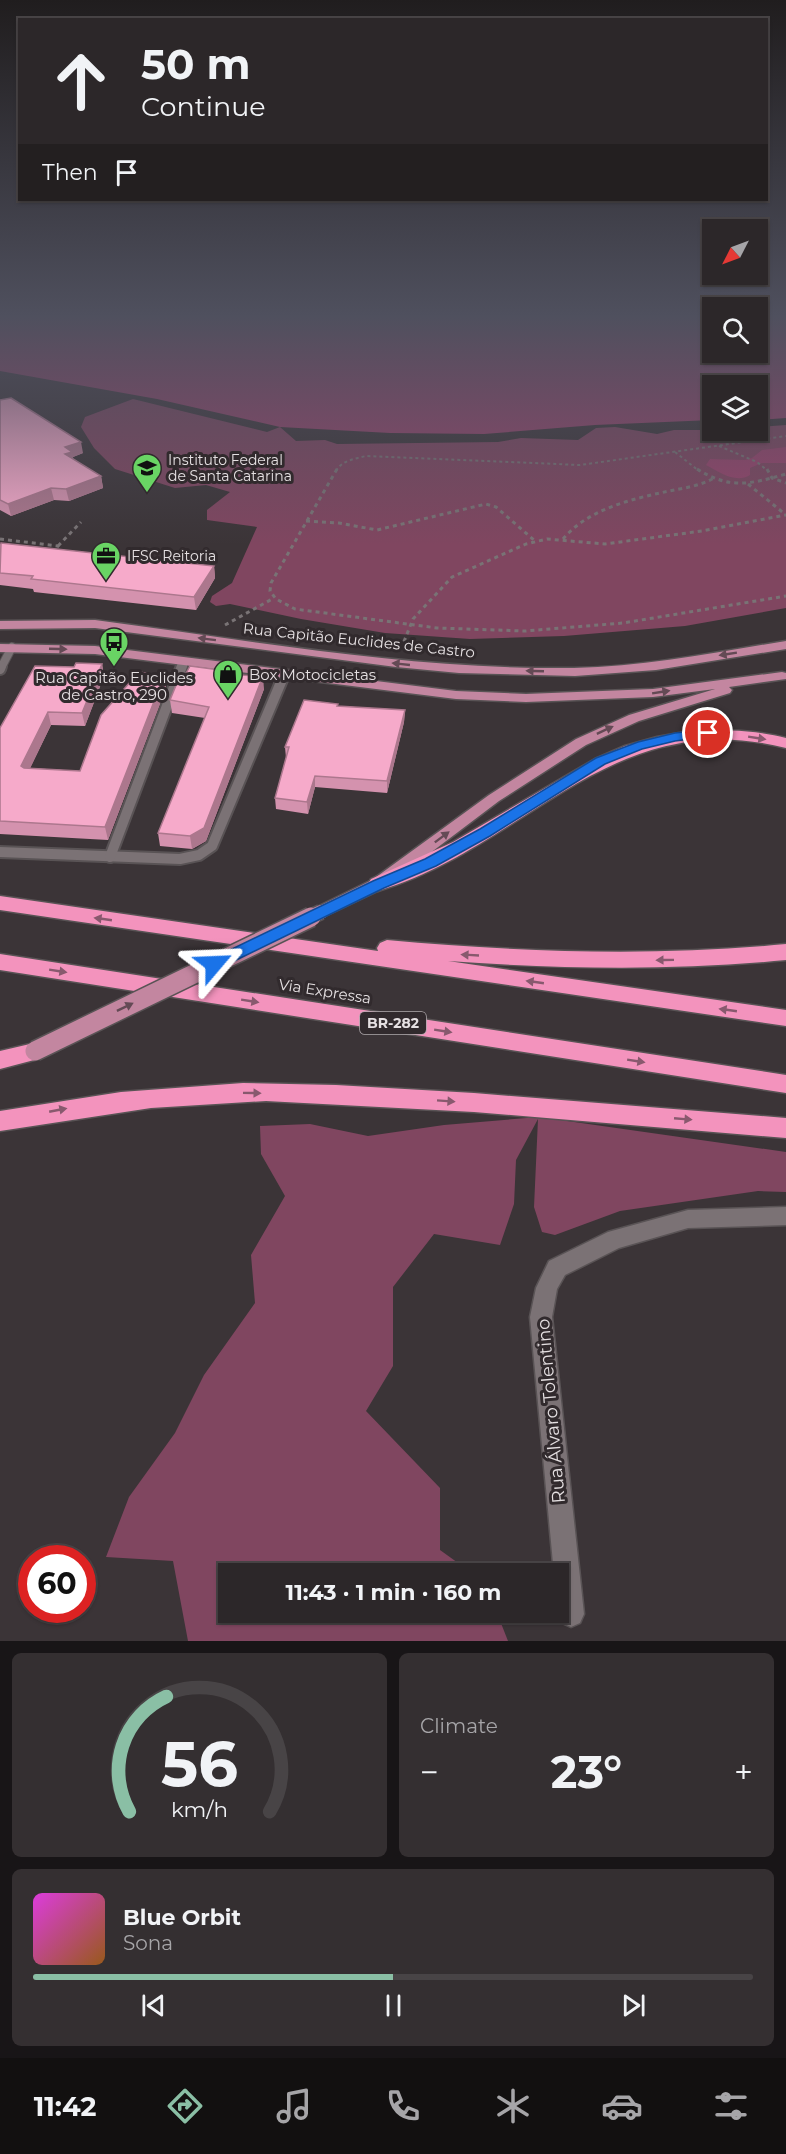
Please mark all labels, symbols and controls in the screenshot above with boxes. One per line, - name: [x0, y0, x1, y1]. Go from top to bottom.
- text: 50 m: [141, 38, 250, 90]
- icon: ahead: [42, 42, 120, 120]
- text: Continue: [141, 90, 266, 123]
- icon: arrive: [110, 156, 143, 189]
- text: Then: [42, 159, 98, 186]
- north arrow: [702, 219, 768, 285]
- map controls: [702, 219, 768, 441]
- button: search: [702, 297, 768, 363]
- button: layers: [702, 375, 768, 441]
- place label: Instituto Federal de Santa Catarina: [168, 451, 292, 485]
- school or university icon: Instituto Federal de Santa Catarina: [131, 452, 163, 494]
- office icon: IFSC Reitoria: [90, 540, 122, 582]
- place label: IFSC Reitoria: [127, 547, 216, 565]
- street label: Rua Capitão Euclides de Castro: [242, 618, 476, 662]
- bus stop icon: Rua Capitão Euclides de Castro, 290: [98, 626, 130, 668]
- one-way arrow: [198, 634, 217, 644]
- one-way arrow: [49, 644, 68, 653]
- one-way arrow: [719, 650, 738, 659]
- shop icon: Box Motocicletas: [212, 658, 244, 700]
- one-way arrow: [391, 659, 410, 669]
- place label: Box Motocicletas: [249, 665, 376, 684]
- one-way arrow: [525, 666, 544, 676]
- place label: Rua Capitão Euclides de Castro, 290: [35, 668, 193, 704]
- one-way arrow: [651, 687, 670, 696]
- pin: [682, 707, 733, 758]
- icon: arrive: [691, 716, 724, 749]
- one-way arrow: [596, 726, 613, 735]
- one-way arrow: [748, 733, 767, 742]
- one-way arrow: [434, 831, 450, 843]
- one-way arrow: [94, 914, 113, 923]
- position arrow: [182, 932, 246, 996]
- one-way arrow: [460, 950, 479, 960]
- one-way arrow: [655, 955, 674, 965]
- one-way arrow: [48, 966, 67, 975]
- street label: Via Expressa: [277, 974, 373, 1008]
- one-way arrow: [526, 977, 545, 986]
- one-way arrow: [241, 996, 260, 1005]
- one-way arrow: [117, 1002, 134, 1011]
- one-way arrow: [719, 1005, 738, 1014]
- road number: BR-282: [360, 1012, 426, 1034]
- one-way arrow: [434, 1026, 453, 1035]
- one-way arrow: [626, 1057, 645, 1066]
- one-way arrow: [242, 1088, 261, 1097]
- one-way arrow: [437, 1096, 456, 1105]
- one-way arrow: [48, 1105, 67, 1114]
- one-way arrow: [673, 1114, 692, 1124]
- street label: Rua Álvaro Tolentino: [532, 1318, 570, 1504]
- speed limit sign: 60: [18, 1545, 96, 1623]
- text: 11:43 · 1 min · 160 m: [286, 1579, 501, 1606]
- text: Climate: [420, 1714, 498, 1738]
- text: 56: [161, 1726, 238, 1802]
- text: 23°: [551, 1744, 622, 1799]
- text: −: [420, 1752, 439, 1792]
- text: +: [734, 1752, 753, 1792]
- text: km/h: [171, 1796, 228, 1822]
- text: Blue Orbit: [123, 1904, 241, 1931]
- text: Sona: [123, 1931, 173, 1955]
- icon: previous: [137, 1989, 170, 2022]
- icon: pause: [377, 1989, 410, 2022]
- icon: next: [617, 1989, 650, 2022]
- icon: directions: [164, 2085, 206, 2127]
- icon: music: [273, 2085, 315, 2127]
- icon: phone: [382, 2085, 424, 2127]
- icon: climate: [492, 2085, 534, 2127]
- icon: car: [601, 2085, 643, 2127]
- icon: filters: [710, 2085, 752, 2127]
- text: 11:42: [34, 2090, 96, 2123]

